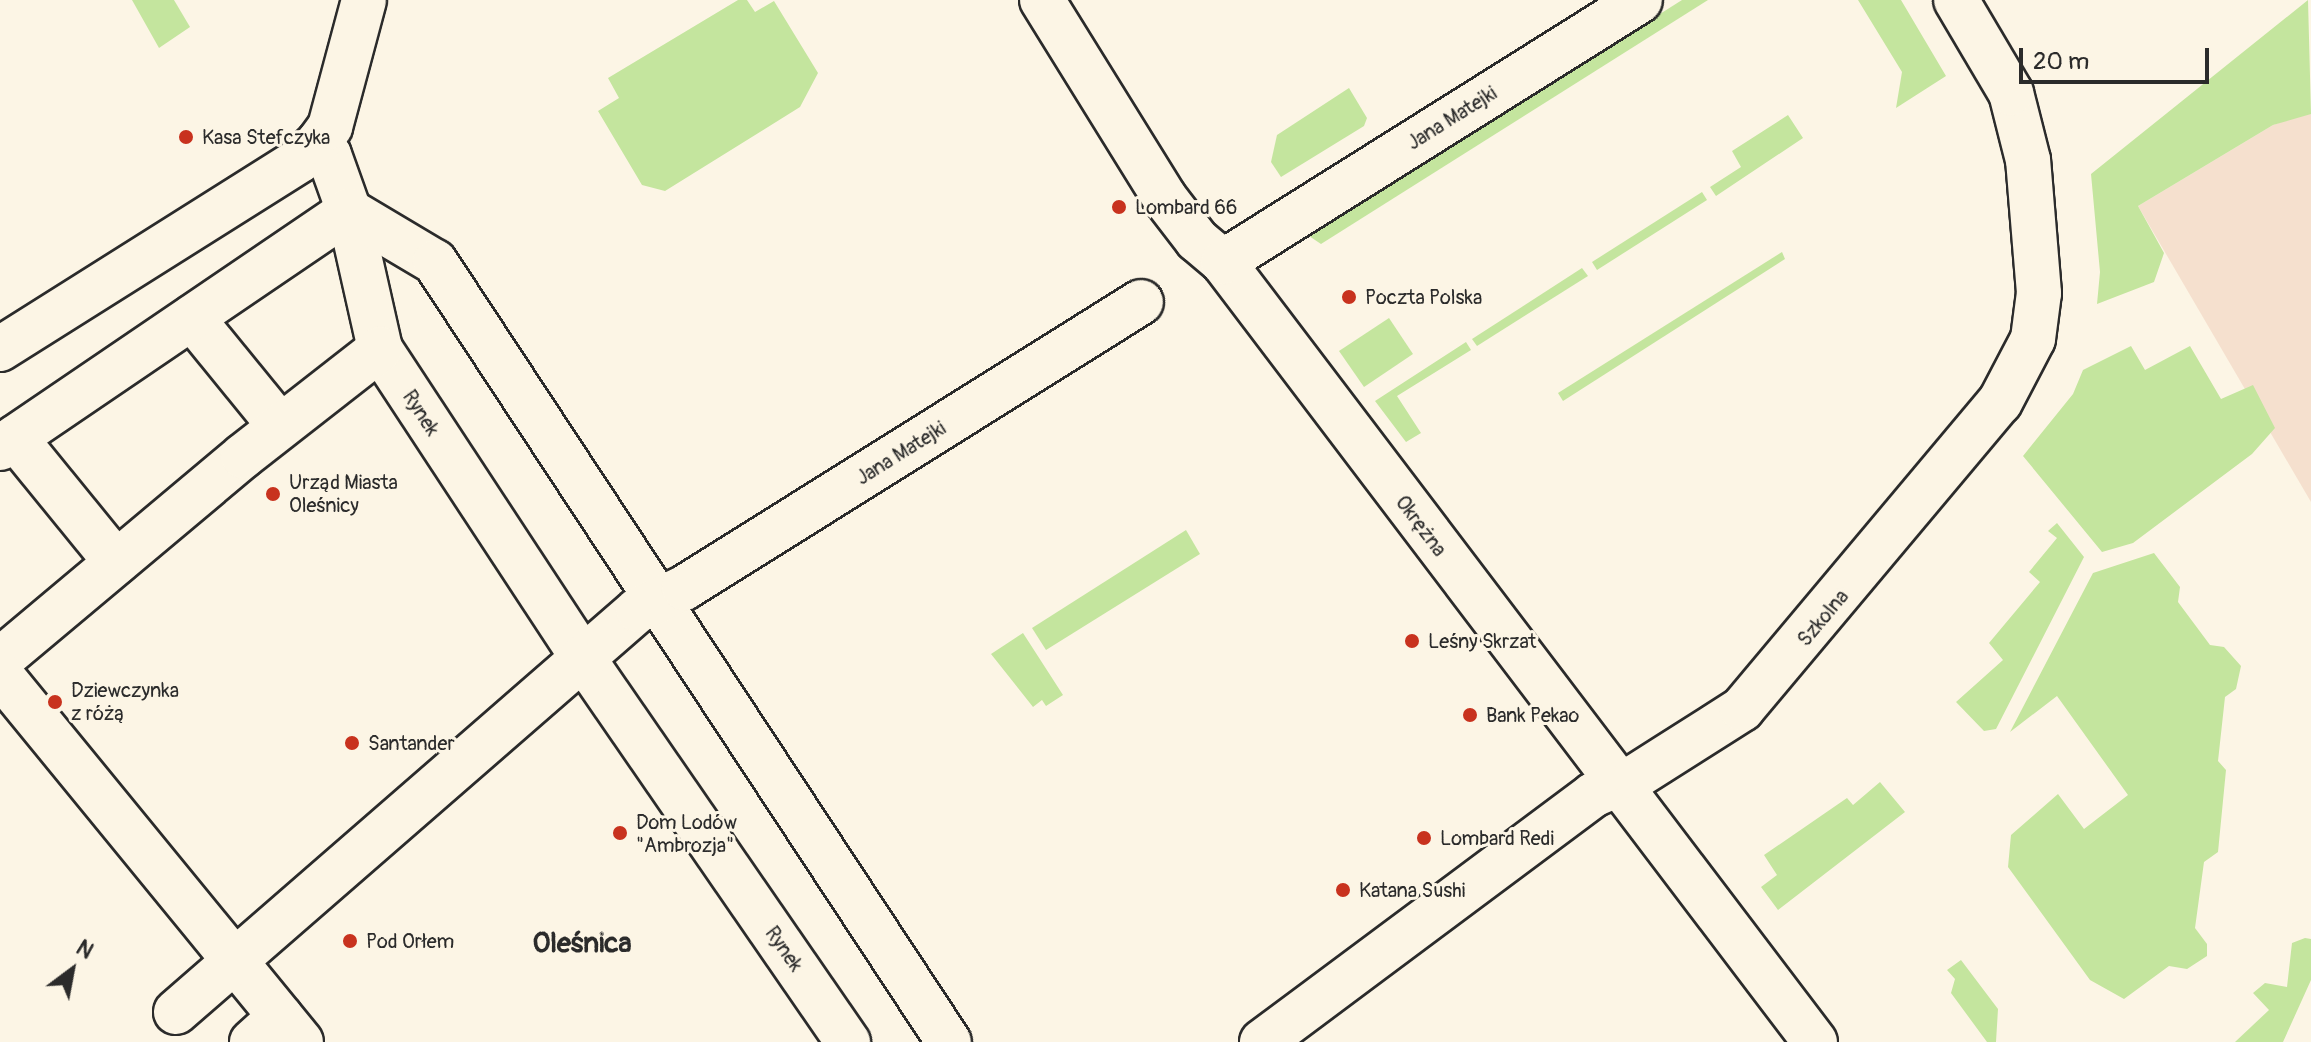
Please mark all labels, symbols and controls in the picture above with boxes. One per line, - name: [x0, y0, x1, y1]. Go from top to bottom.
- scale bar: [2023, 32, 2213, 82]
- text: 20 m: [2033, 47, 2089, 76]
- street label: Jana Matejki: [1403, 81, 1501, 155]
- place label: Kasa Stefczyka: [202, 125, 330, 149]
- marker: Kasa Stefczyka: [177, 128, 195, 146]
- place label: Lombard 66: [1135, 195, 1237, 219]
- marker: Lombard 66: [1110, 198, 1128, 216]
- place label: Poczta Polska: [1365, 285, 1482, 309]
- marker: Poczta Polska: [1340, 288, 1358, 306]
- street label: Rynek: [397, 386, 445, 440]
- street label: Jana Matejki: [852, 416, 950, 490]
- place label: Urząd Miasta Oleśnicy: [289, 470, 398, 517]
- marker: Urząd Miasta Oleśnicy: [264, 485, 282, 503]
- street label: Okrężna: [1390, 491, 1452, 561]
- street label: Szkolna: [1792, 585, 1854, 651]
- place label: Leśny Skrzat: [1428, 629, 1536, 653]
- marker: Leśny Skrzat: [1403, 632, 1421, 650]
- place label: Dziewczynka z różą: [71, 678, 179, 725]
- marker: Dziewczynka z różą: [46, 693, 64, 711]
- place label: Bank Pekao: [1486, 703, 1579, 727]
- marker: Bank Pekao: [1461, 706, 1479, 724]
- place label: Santander: [368, 731, 455, 755]
- marker: Santander: [343, 734, 361, 752]
- place label: Dom Lodów "Ambrozja": [636, 810, 737, 857]
- marker: Dom Lodów "Ambrozja": [611, 824, 629, 842]
- place label: Lombard Redi: [1440, 826, 1554, 850]
- marker: Lombard Redi: [1415, 829, 1433, 847]
- place label: Katana Sushi: [1359, 878, 1465, 902]
- marker: Katana Sushi: [1334, 881, 1352, 899]
- street label: Rynek: [760, 922, 808, 976]
- district label: Oleśnica: [533, 927, 631, 961]
- place label: Pod Orłem: [366, 929, 454, 953]
- north arrow: [32, 930, 112, 1010]
- marker: Pod Orłem: [341, 932, 359, 950]
- text: N: [71, 934, 98, 965]

